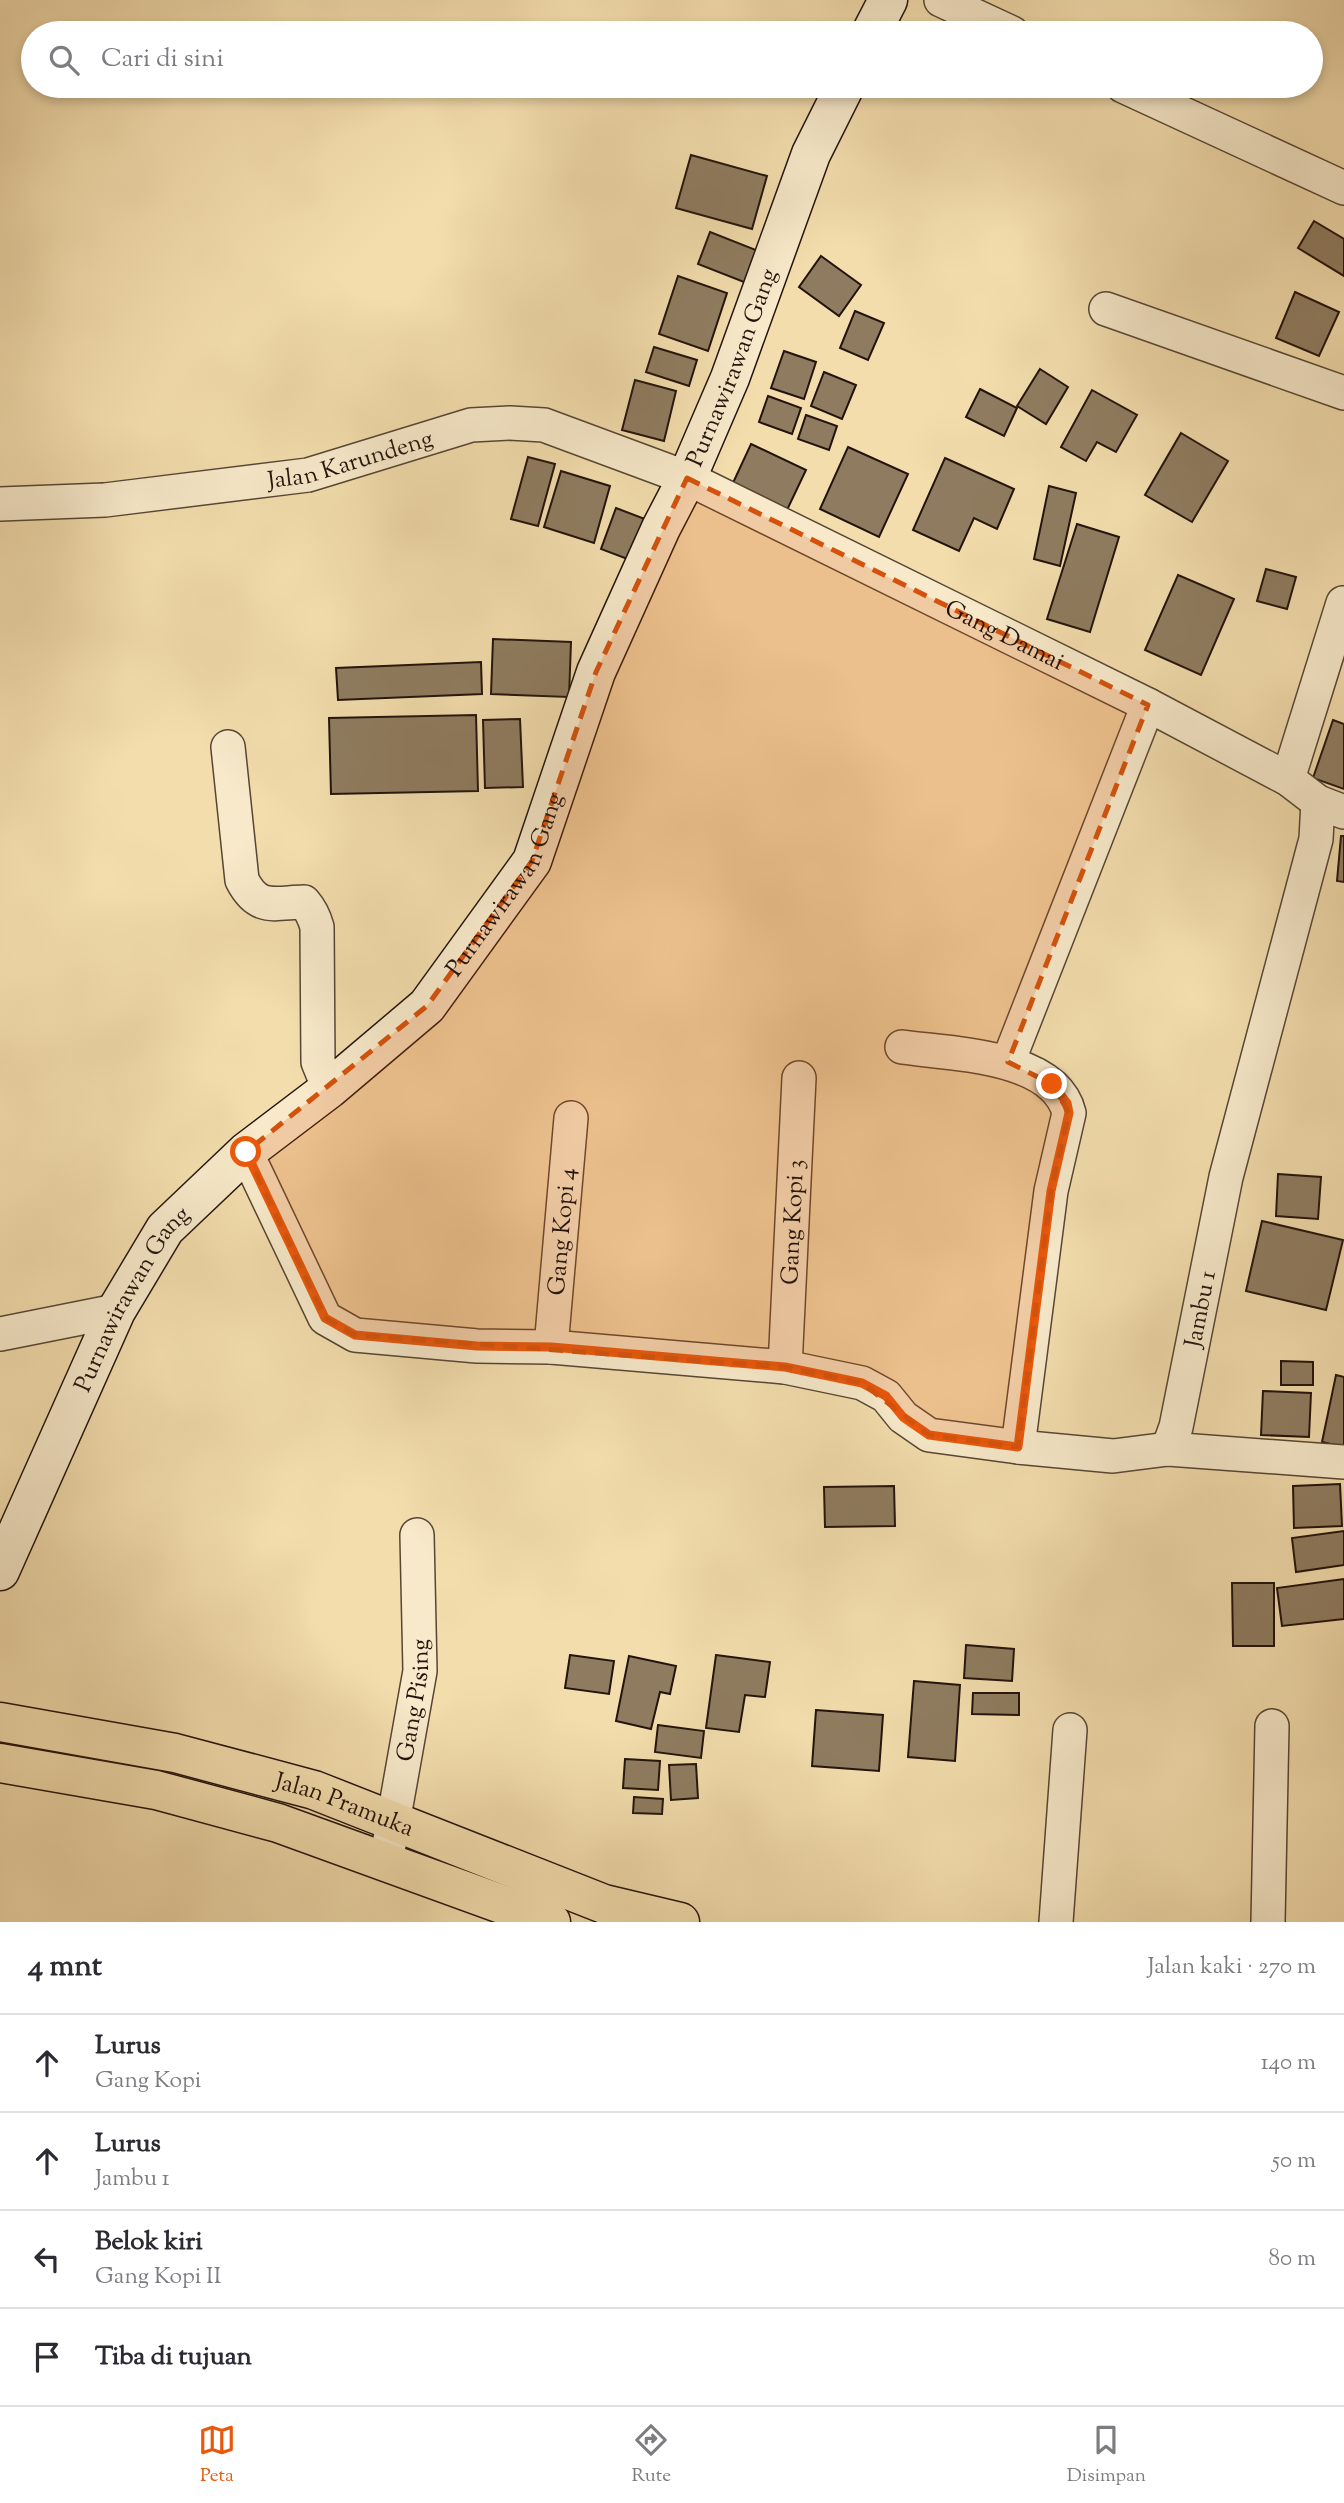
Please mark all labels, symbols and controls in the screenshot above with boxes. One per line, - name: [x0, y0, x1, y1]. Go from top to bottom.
- search box: [21, 21, 1323, 98]
- icon: search: [45, 41, 83, 79]
- text: Cari di sini: [101, 41, 224, 78]
- street label: Purnawirawan Gang: [679, 264, 787, 472]
- street label: Jalan Karundeng: [264, 423, 438, 499]
- street label: Gang Damai: [938, 592, 1070, 680]
- street label: Purnawirawan Gang: [439, 788, 573, 984]
- route end: [1036, 1068, 1067, 1099]
- route start: [230, 1136, 261, 1167]
- street label: Gang Kopi 3: [774, 1159, 814, 1286]
- street label: Gang Kopi 4: [541, 1166, 586, 1297]
- street label: Purnawirawan Gang: [67, 1199, 198, 1398]
- street label: Jambu 1: [1177, 1268, 1226, 1353]
- street label: Gang Pising: [389, 1638, 439, 1764]
- street label: Jalan Pramuka: [269, 1765, 419, 1847]
- text: 4 mnt: [28, 1946, 102, 1989]
- text: Jalan kaki · 270 m: [1147, 1951, 1316, 1984]
- text: Lurus: [95, 2028, 161, 2065]
- icon: ahead: [28, 2044, 66, 2082]
- text: 140 m: [1261, 2047, 1316, 2080]
- text: Gang Kopi: [95, 2065, 201, 2098]
- text: Lurus: [95, 2126, 161, 2163]
- icon: ahead: [28, 2142, 66, 2180]
- text: 50 m: [1272, 2145, 1316, 2178]
- text: Jambu 1: [95, 2163, 170, 2196]
- text: Belok kiri: [95, 2224, 203, 2261]
- icon: left: [28, 2240, 66, 2278]
- text: 80 m: [1268, 2243, 1316, 2276]
- text: Gang Kopi II: [95, 2261, 221, 2294]
- icon: arrive: [28, 2338, 66, 2376]
- text: Tiba di tujuan: [95, 2339, 252, 2376]
- tab: Peta: [198, 2421, 236, 2490]
- tab: Rute: [632, 2421, 671, 2490]
- tab: Disimpan: [1067, 2421, 1146, 2490]

